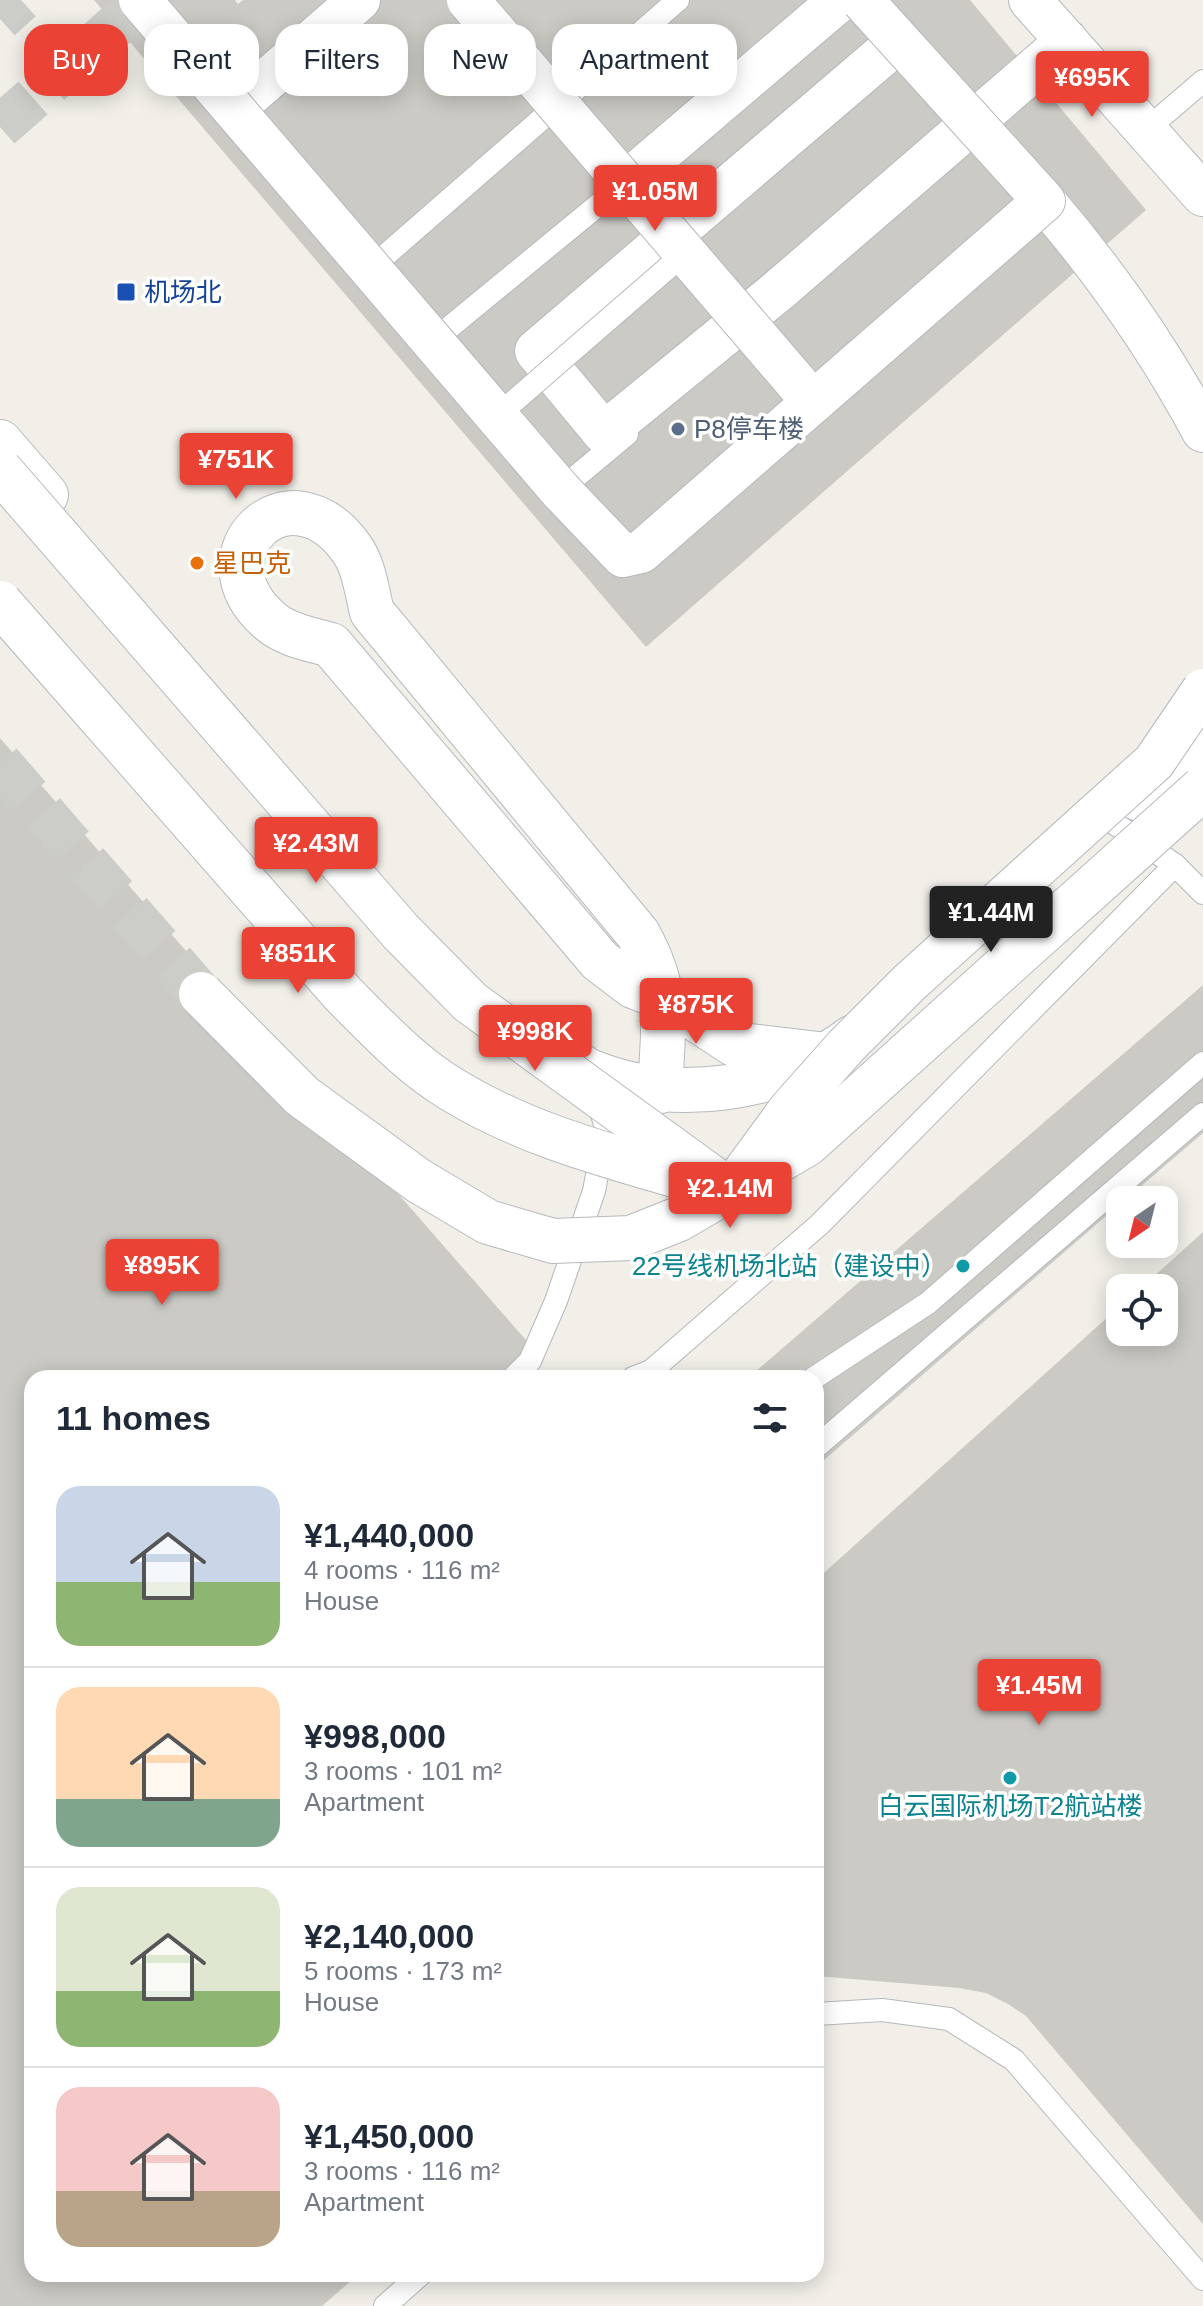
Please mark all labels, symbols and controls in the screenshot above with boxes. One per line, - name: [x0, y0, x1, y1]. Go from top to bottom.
- chip: Buy: [24, 24, 128, 96]
- chip: Rent: [144, 24, 259, 96]
- chip: Filters: [275, 24, 408, 96]
- chip: New: [424, 24, 536, 96]
- chip: Apartment: [552, 24, 737, 96]
- pin: ¥695K: [1036, 51, 1148, 119]
- text: ¥695K: [1054, 62, 1130, 92]
- pin: ¥1.05M: [590, 165, 720, 233]
- text: ¥1.05M: [612, 176, 698, 206]
- place label: 机场北: [144, 277, 222, 307]
- marker: 机场北: [115, 281, 137, 303]
- place label: P8停车楼: [694, 414, 804, 444]
- marker: P8停车楼: [669, 420, 687, 438]
- pin: ¥751K: [180, 433, 292, 501]
- text: ¥751K: [198, 444, 274, 474]
- place label: 星巴克: [213, 548, 291, 578]
- marker: 星巴克: [188, 554, 206, 572]
- pin: ¥2.43M: [251, 817, 381, 885]
- text: ¥2.43M: [273, 828, 359, 858]
- pin: ¥1.44M: [926, 886, 1056, 954]
- text: ¥1.44M: [948, 897, 1034, 927]
- pin: ¥851K: [242, 927, 354, 995]
- text: ¥851K: [260, 938, 336, 968]
- pin: ¥875K: [640, 978, 752, 1046]
- text: ¥875K: [658, 989, 734, 1019]
- pin: ¥998K: [479, 1005, 591, 1073]
- text: ¥998K: [497, 1016, 573, 1046]
- pin: ¥2.14M: [665, 1162, 795, 1230]
- text: ¥2.14M: [687, 1173, 773, 1203]
- north arrow: [1106, 1186, 1178, 1258]
- map controls: [1106, 1186, 1178, 1346]
- pin: ¥895K: [106, 1239, 218, 1307]
- text: ¥895K: [124, 1250, 200, 1280]
- place label: 22号线机场北站（建设中）: [632, 1251, 947, 1281]
- marker: 22号线机场北站（建设中）: [954, 1257, 972, 1275]
- button: locate: [1106, 1274, 1178, 1346]
- icon: filters: [748, 1396, 792, 1440]
- text: 11 homes: [56, 1399, 211, 1437]
- text: ¥1,440,000: [304, 1516, 474, 1554]
- icon: home: [120, 1518, 216, 1614]
- text: 4 rooms · 116 m²: [304, 1555, 500, 1585]
- text: House: [304, 1586, 379, 1616]
- pin: ¥1.45M: [974, 1659, 1104, 1727]
- text: ¥1.45M: [996, 1670, 1082, 1700]
- text: ¥998,000: [304, 1717, 446, 1755]
- icon: home: [120, 1719, 216, 1815]
- text: 3 rooms · 101 m²: [304, 1756, 502, 1786]
- marker: 白云国际机场T2航站楼: [1001, 1769, 1019, 1787]
- text: Apartment: [304, 1787, 424, 1817]
- place label: 白云国际机场T2航站楼: [878, 1791, 1142, 1821]
- text: ¥2,140,000: [304, 1917, 474, 1955]
- icon: home: [120, 1919, 216, 2015]
- text: 5 rooms · 173 m²: [304, 1956, 502, 1986]
- text: House: [304, 1987, 379, 2017]
- text: ¥1,450,000: [304, 2117, 474, 2155]
- icon: home: [120, 2119, 216, 2215]
- text: 3 rooms · 116 m²: [304, 2156, 500, 2186]
- text: Apartment: [304, 2187, 424, 2217]

